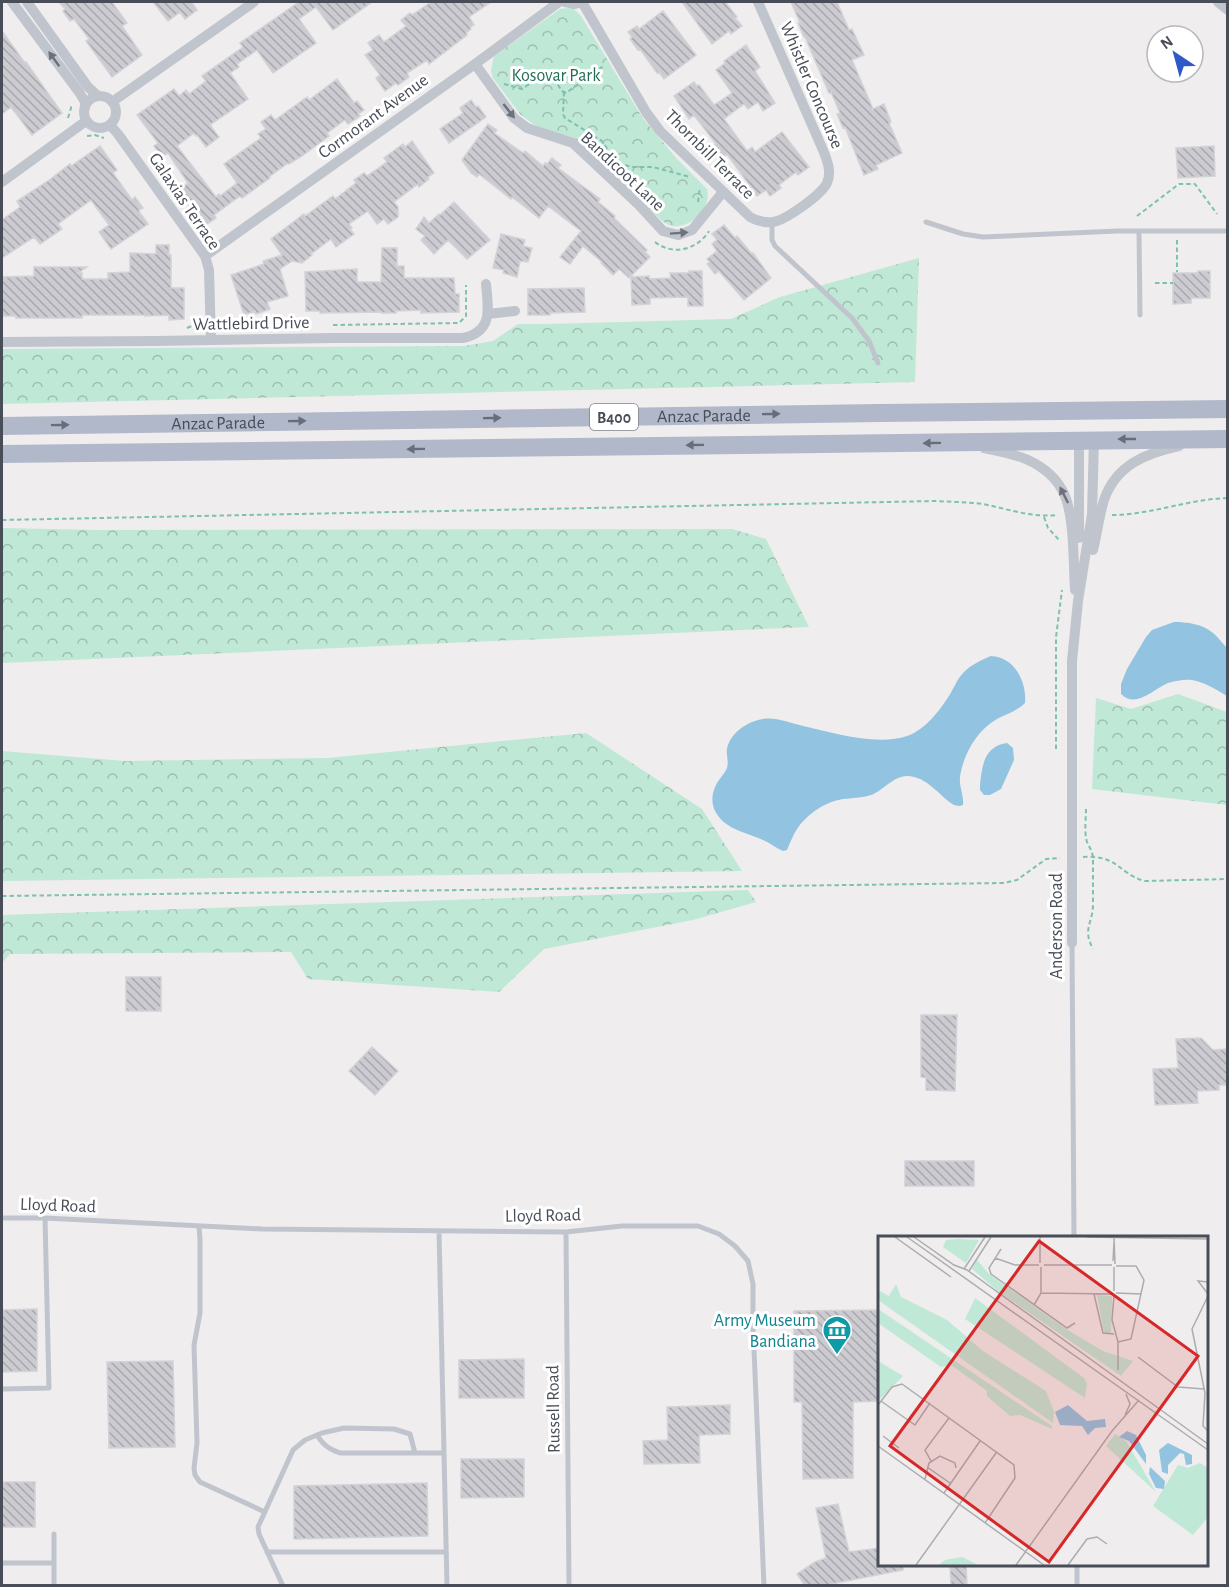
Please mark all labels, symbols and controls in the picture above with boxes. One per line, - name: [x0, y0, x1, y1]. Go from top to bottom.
- street label: Whistler Concourse: [776, 19, 846, 152]
- north arrow: [1145, 24, 1205, 84]
- text: N: [1158, 33, 1176, 52]
- one-way arrow: [49, 52, 61, 67]
- park label: Kosovar Park: [512, 67, 601, 85]
- street label: Cormorant Avenue: [315, 71, 432, 163]
- one-way arrow: [503, 103, 516, 119]
- street label: Thornbill Terrace: [661, 107, 757, 203]
- street label: Bandicoot Lane: [577, 129, 668, 215]
- street label: Galaxias Terrace: [145, 150, 223, 253]
- one-way arrow: [670, 228, 689, 237]
- street label: Wattlebird Drive: [192, 314, 310, 334]
- road number: B400: [590, 404, 638, 430]
- street label: Anzac Parade: [657, 407, 751, 426]
- one-way arrow: [761, 409, 780, 419]
- street label: Anzac Parade: [171, 414, 265, 433]
- one-way arrow: [482, 414, 501, 423]
- one-way arrow: [287, 417, 306, 426]
- one-way arrow: [50, 420, 69, 430]
- one-way arrow: [1118, 434, 1137, 444]
- one-way arrow: [923, 438, 942, 448]
- one-way arrow: [686, 441, 705, 450]
- one-way arrow: [407, 444, 426, 454]
- one-way arrow: [1059, 486, 1069, 503]
- street label: Anderson Road: [1048, 873, 1066, 979]
- street label: Lloyd Road: [20, 1196, 96, 1216]
- street label: Lloyd Road: [505, 1206, 581, 1226]
- inset map: [878, 1236, 1208, 1566]
- place label: Army Museum Bandiana: [714, 1312, 816, 1351]
- museum icon: Army Museum Bandiana: [821, 1314, 853, 1356]
- street label: Russell Road: [544, 1365, 564, 1453]

